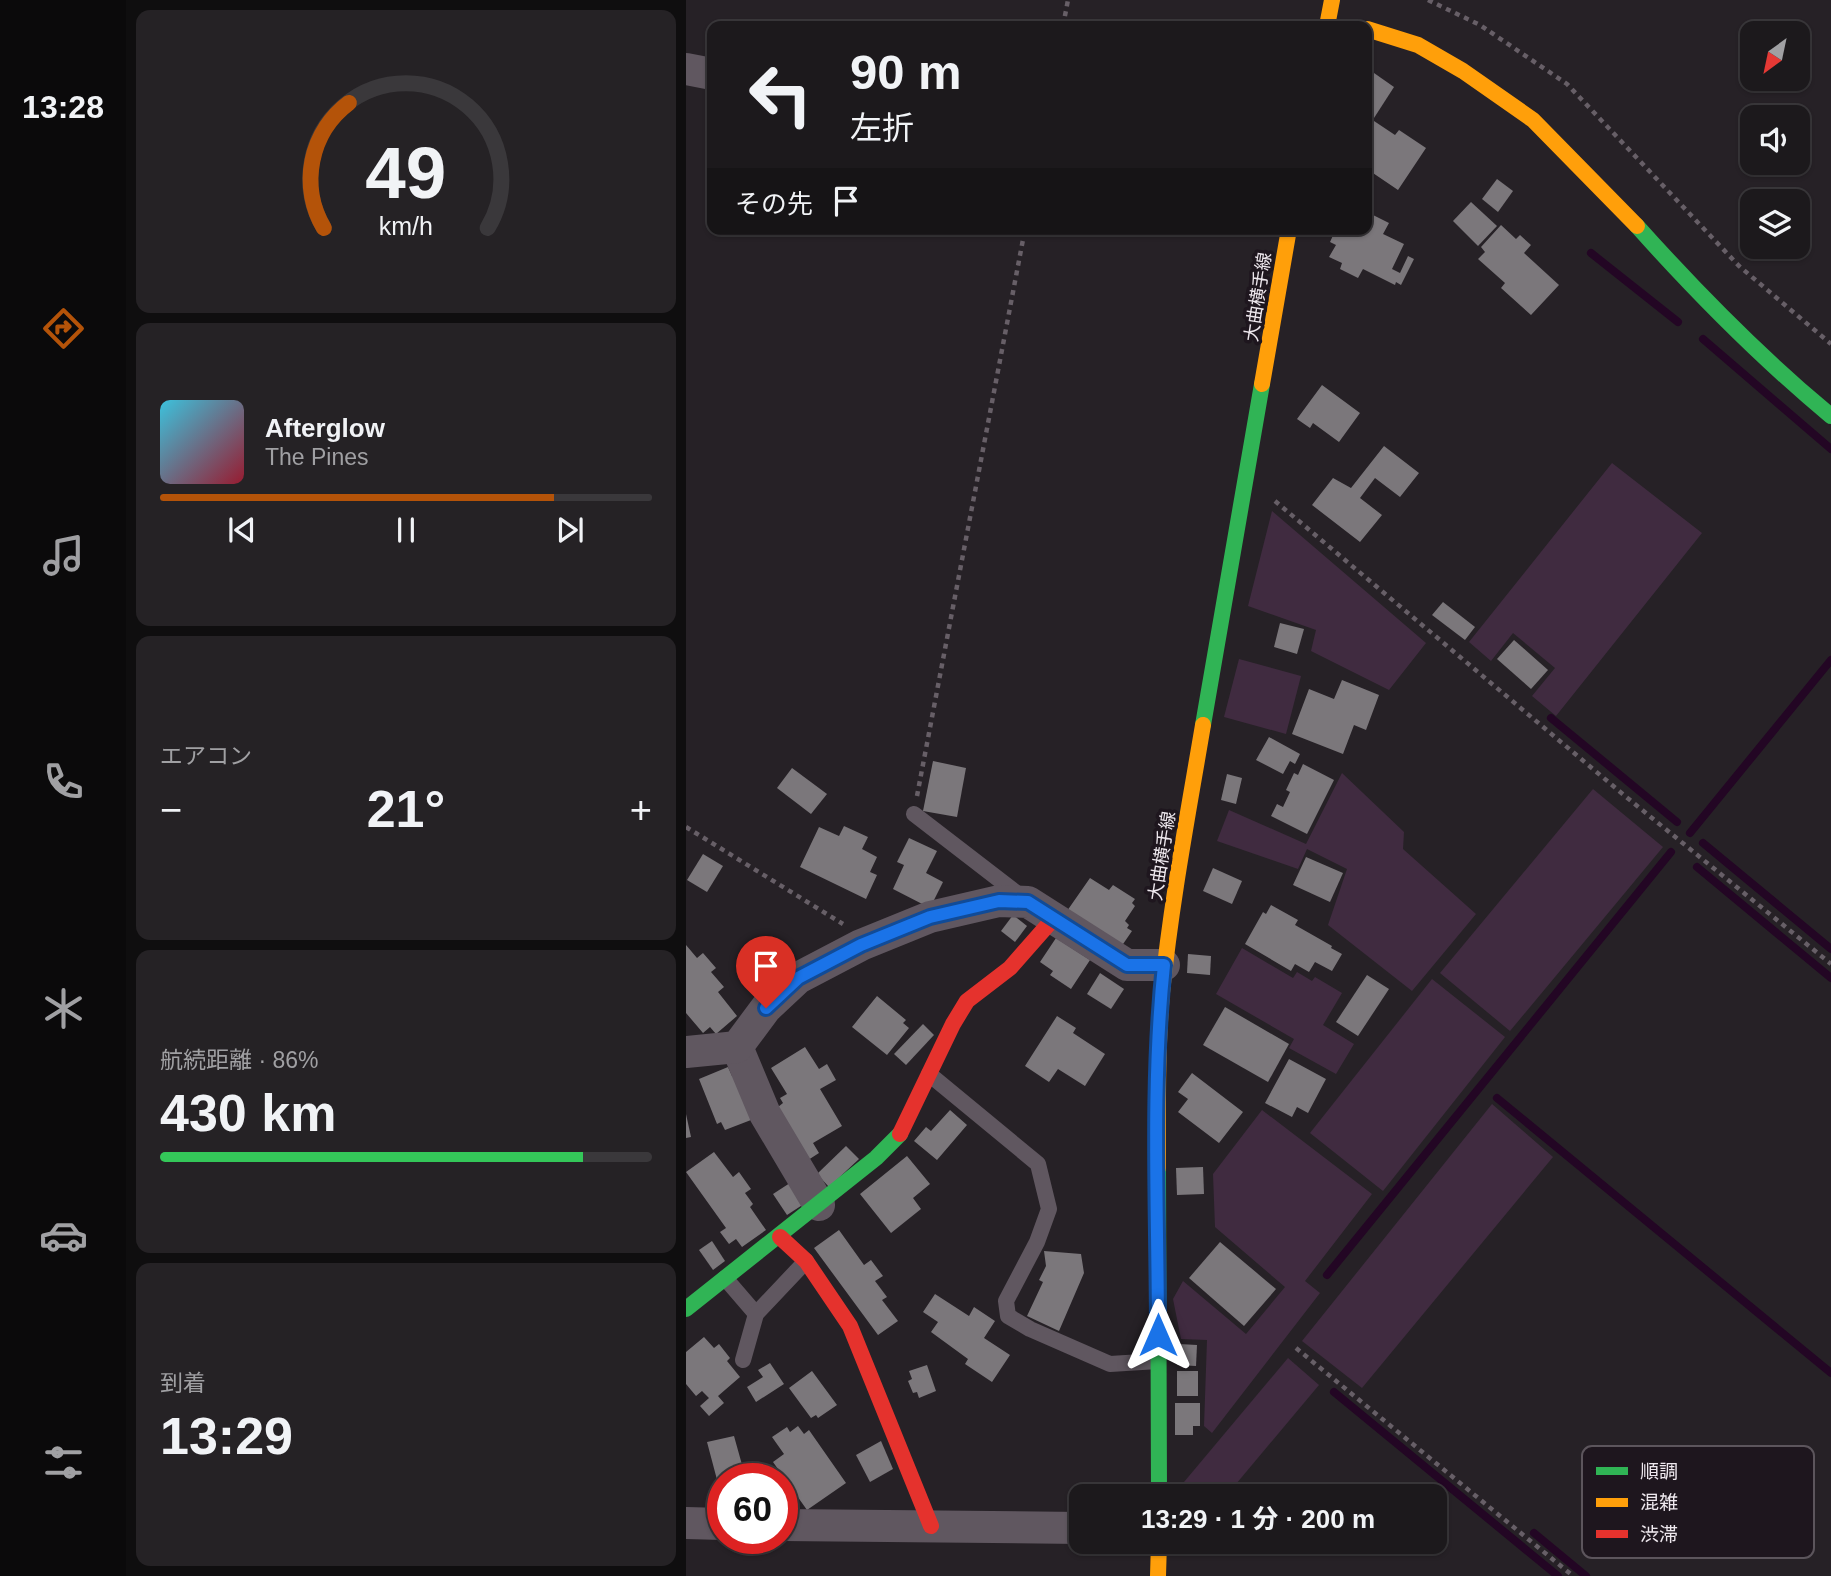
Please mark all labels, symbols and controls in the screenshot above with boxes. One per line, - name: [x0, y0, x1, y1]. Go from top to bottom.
- north arrow: [1740, 21, 1810, 91]
- map controls: [1740, 21, 1810, 259]
- text: 90 m: [850, 45, 962, 99]
- icon: left: [735, 49, 826, 140]
- text: 13:28: [22, 89, 104, 125]
- button: sound: [1740, 105, 1810, 175]
- text: 左折: [850, 110, 914, 146]
- text: 49: [366, 132, 446, 213]
- icon: arrive: [827, 182, 865, 220]
- text: その先: [735, 189, 813, 219]
- button: layers: [1740, 189, 1810, 259]
- text: km/h: [379, 211, 433, 239]
- street label: 大曲横手線: [1241, 251, 1275, 343]
- icon: directions: [39, 304, 88, 353]
- text: Afterglow: [265, 413, 385, 443]
- text: The Pines: [265, 444, 369, 470]
- icon: previous: [223, 511, 261, 549]
- icon: pause: [387, 511, 425, 549]
- icon: next: [551, 511, 589, 549]
- icon: music: [39, 531, 88, 580]
- text: エアコン: [160, 743, 252, 769]
- icon: phone: [39, 757, 88, 806]
- text: 21°: [367, 780, 445, 838]
- text: −: [160, 789, 182, 831]
- text: +: [630, 789, 652, 831]
- street label: 大曲横手線: [1145, 810, 1179, 902]
- pin: [736, 936, 796, 1008]
- icon: arrive: [747, 947, 785, 985]
- icon: climate: [39, 984, 88, 1033]
- text: 航続距離 · 86%: [160, 1047, 318, 1073]
- text: 430 km: [160, 1084, 336, 1142]
- icon: car: [39, 1211, 88, 1260]
- position arrow: [1121, 1298, 1195, 1372]
- text: 到着: [160, 1370, 206, 1396]
- text: 13:29: [160, 1407, 293, 1465]
- icon: filters: [39, 1438, 88, 1487]
- legend: [1582, 1446, 1814, 1558]
- text: 順調: [1640, 1461, 1678, 1482]
- speed limit sign: 60: [707, 1463, 798, 1554]
- text: 混雑: [1640, 1492, 1678, 1513]
- text: 13:29 · 1 分 · 200 m: [1141, 1504, 1375, 1534]
- text: 渋滞: [1640, 1524, 1678, 1545]

